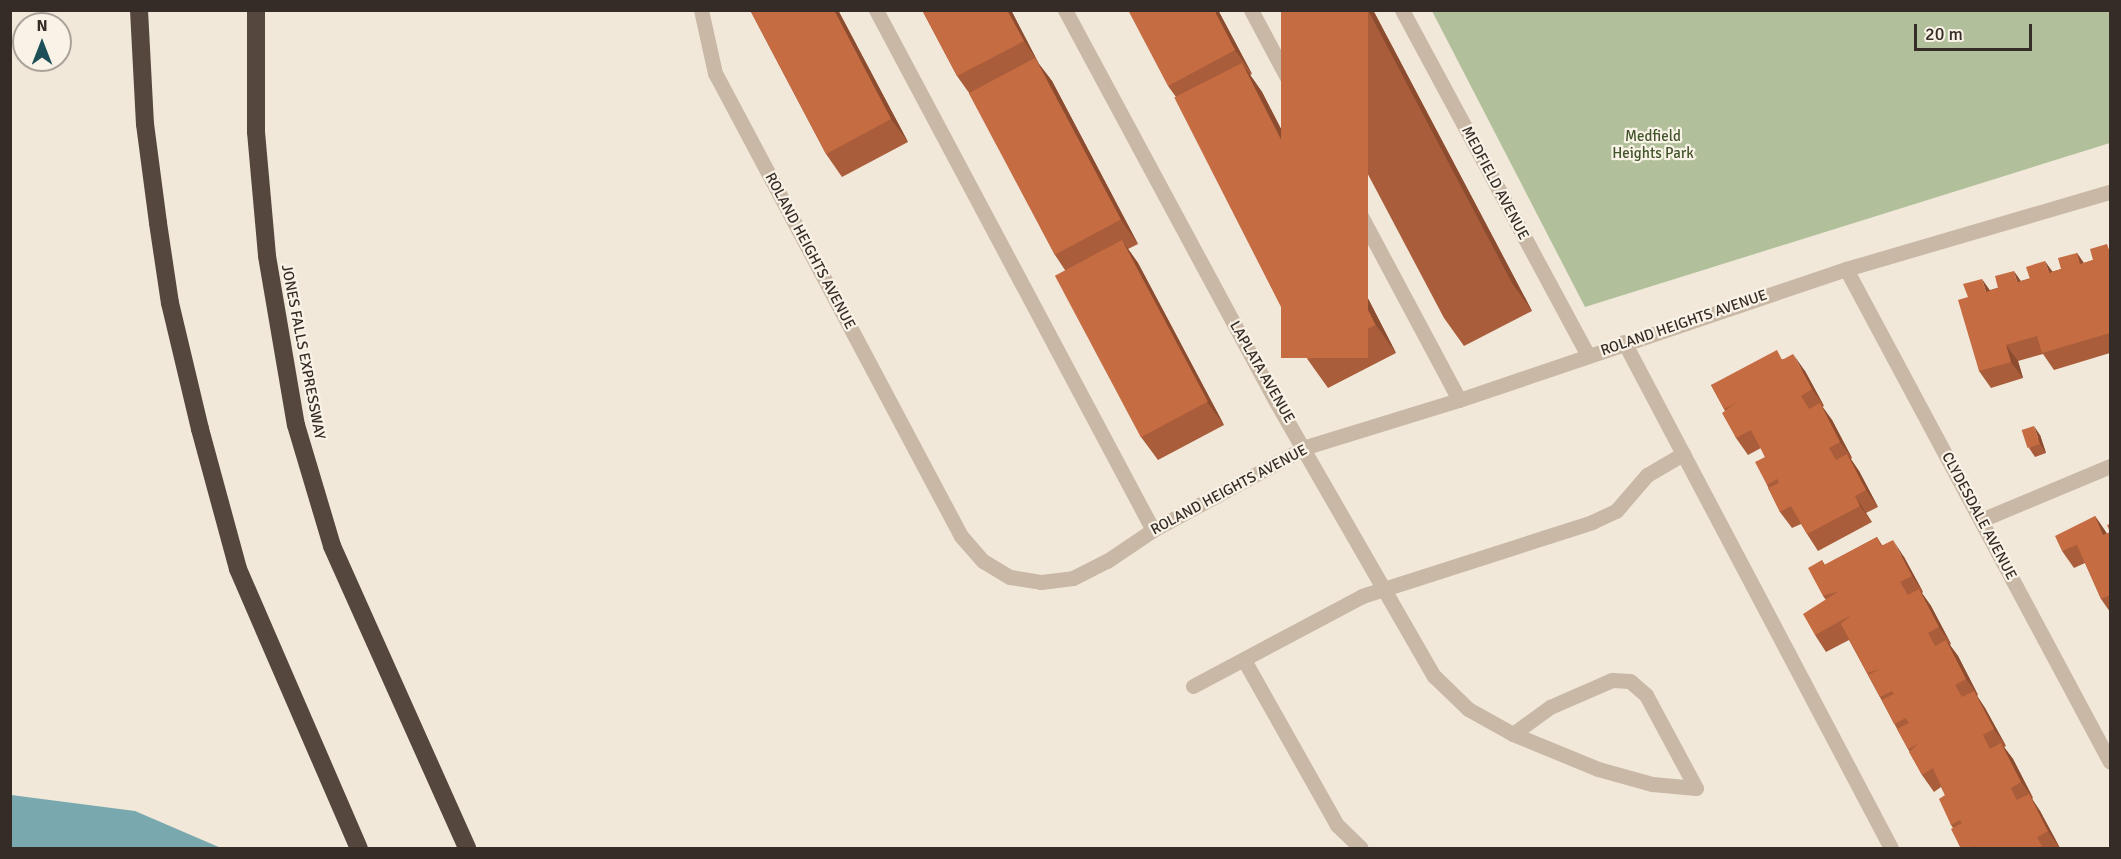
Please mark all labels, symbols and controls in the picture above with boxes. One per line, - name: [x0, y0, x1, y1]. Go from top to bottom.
- north arrow: [12, 12, 72, 72]
- scale bar: [1917, 12, 2036, 50]
- text: N: [36, 16, 48, 36]
- text: 20 m: [1925, 23, 1963, 45]
- street label: MEDFIELD AVENUE: [1457, 123, 1533, 243]
- park label: Medfield Heights Park: [1612, 127, 1694, 162]
- street label: ROLAND HEIGHTS AVENUE: [761, 170, 859, 332]
- street label: JONES FALLS EXPRESSWAY: [277, 263, 329, 441]
- street label: ROLAND HEIGHTS AVENUE: [1598, 286, 1770, 360]
- street label: LAPLATA AVENUE: [1226, 318, 1298, 426]
- street label: ROLAND HEIGHTS AVENUE: [1148, 441, 1310, 539]
- street label: CLYDESDALE AVENUE: [1938, 449, 2020, 583]

